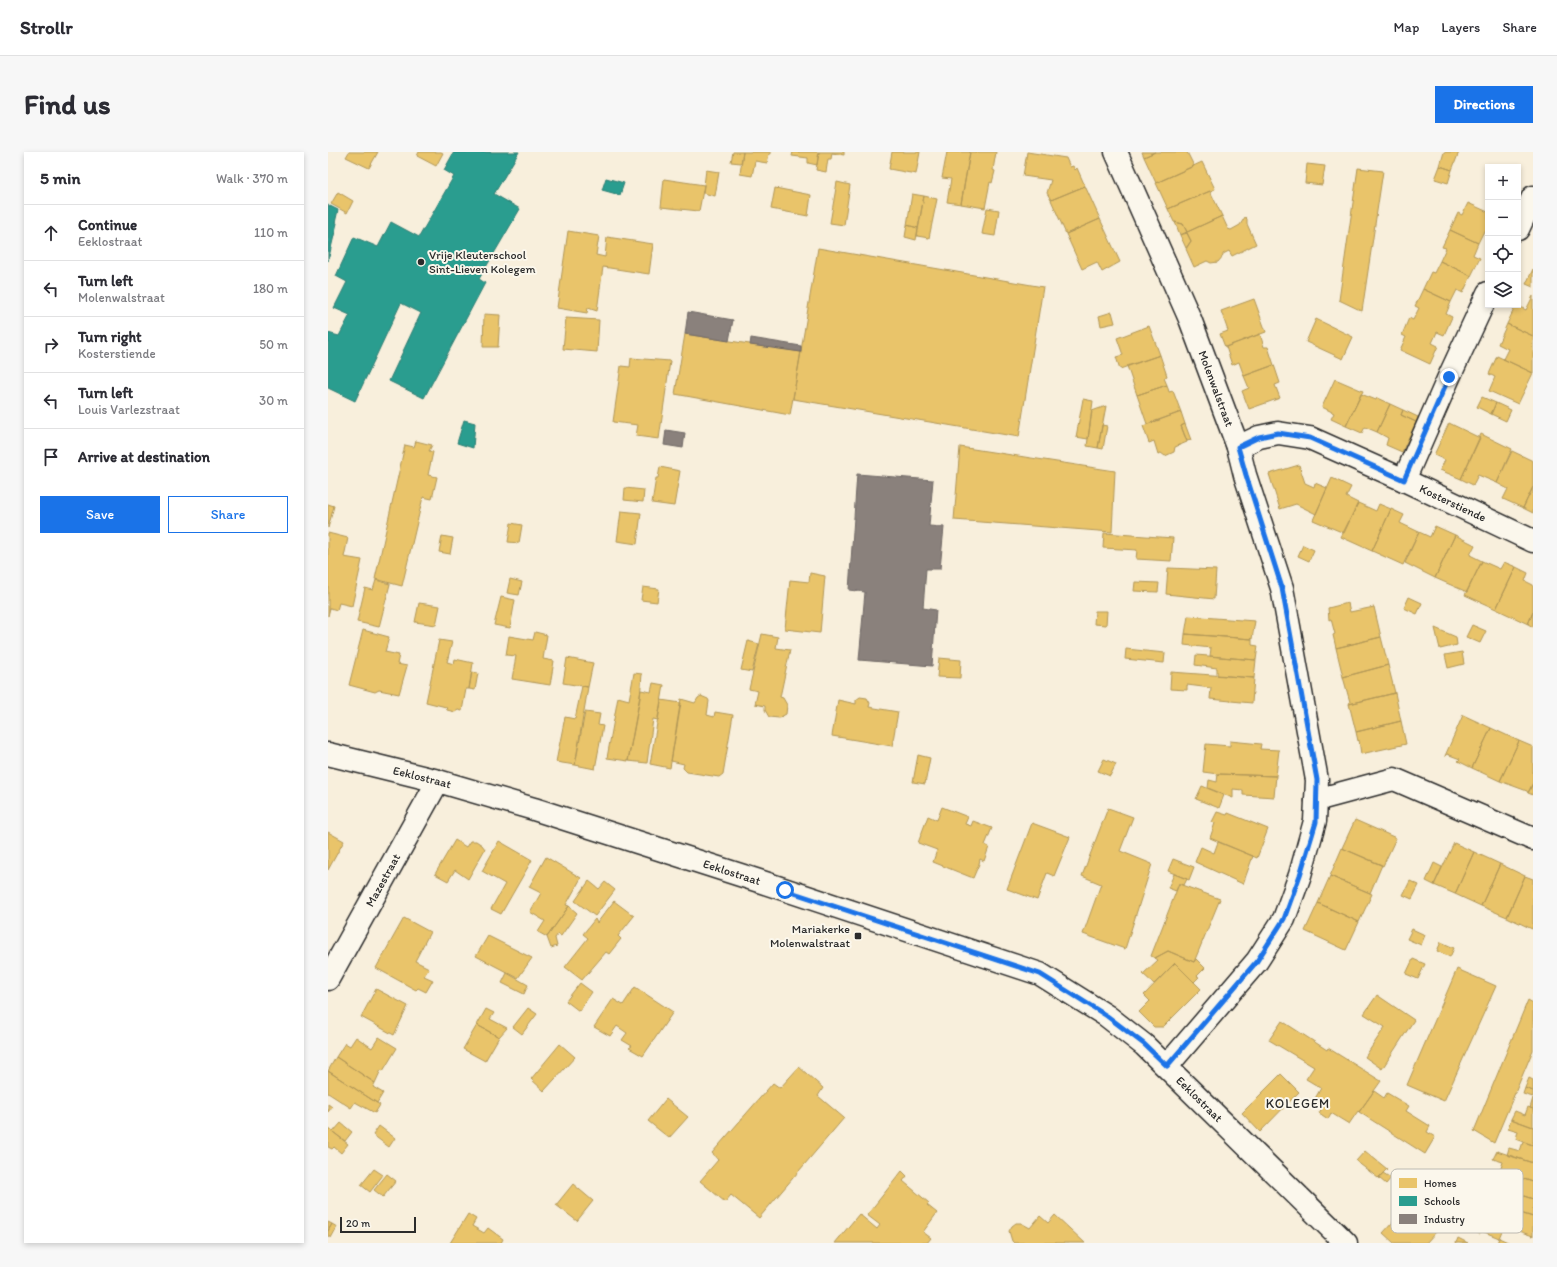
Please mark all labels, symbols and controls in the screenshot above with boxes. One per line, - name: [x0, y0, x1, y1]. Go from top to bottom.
- text: Strollr: [20, 16, 73, 39]
- text: Map: [1394, 19, 1419, 36]
- text: Layers: [1441, 19, 1480, 36]
- text: Share: [1502, 19, 1537, 36]
- button: Directions: [1435, 86, 1533, 123]
- text: Find us: [24, 87, 111, 121]
- map controls: [1485, 164, 1521, 308]
- button: +: [1485, 164, 1521, 200]
- text: 5 min: [40, 168, 80, 188]
- text: Walk · 370 m: [216, 171, 288, 186]
- button: −: [1485, 200, 1521, 236]
- text: Continue: [78, 216, 137, 234]
- icon: ahead: [40, 222, 62, 244]
- text: 110 m: [254, 225, 288, 240]
- text: Eeklostraat: [78, 234, 142, 249]
- button: locate: [1485, 236, 1521, 272]
- place label: Vrije Kleuterschool Sint-Lieven Kolegem: [429, 248, 536, 276]
- marker: Vrije Kleuterschool Sint-Lieven Kolegem: [416, 257, 426, 267]
- text: Turn left: [78, 272, 133, 290]
- button: layers: [1485, 272, 1521, 308]
- icon: left: [40, 278, 62, 300]
- text: 180 m: [253, 281, 288, 296]
- text: Molenwalstraat: [78, 290, 165, 305]
- text: Turn right: [78, 328, 142, 346]
- icon: right: [40, 334, 62, 356]
- text: 50 m: [259, 337, 288, 352]
- text: Kosterstiende: [78, 346, 156, 361]
- street label: Molenwalstraat: [1195, 349, 1237, 429]
- route end: [1440, 368, 1458, 386]
- text: Turn left: [78, 384, 133, 402]
- icon: left: [40, 390, 62, 412]
- text: 30 m: [259, 393, 288, 408]
- text: Louis Varlezstraat: [78, 402, 180, 417]
- icon: arrive: [40, 446, 62, 468]
- text: Arrive at destination: [78, 448, 210, 466]
- street label: Kosterstiende: [1417, 481, 1489, 525]
- button: Save: [40, 496, 160, 533]
- button: Share: [168, 496, 288, 533]
- street label: Eeklostraat: [392, 763, 453, 792]
- street label: Mazestraat: [363, 851, 403, 909]
- street label: Eeklostraat: [701, 857, 763, 888]
- route start: [776, 881, 794, 899]
- place label: Mariakerke Molenwalstraat: [770, 922, 851, 950]
- marker: Mariakerke Molenwalstraat: [853, 931, 863, 941]
- street label: Eeklostraat: [1173, 1073, 1226, 1125]
- district label: KOLEGEM: [1266, 1096, 1330, 1111]
- legend: [1391, 1169, 1523, 1233]
- text: Homes: [1424, 1177, 1457, 1190]
- text: Schools: [1424, 1195, 1460, 1208]
- text: Industry: [1424, 1213, 1466, 1226]
- scale bar: [340, 1215, 416, 1234]
- text: 20 m: [346, 1217, 370, 1230]

